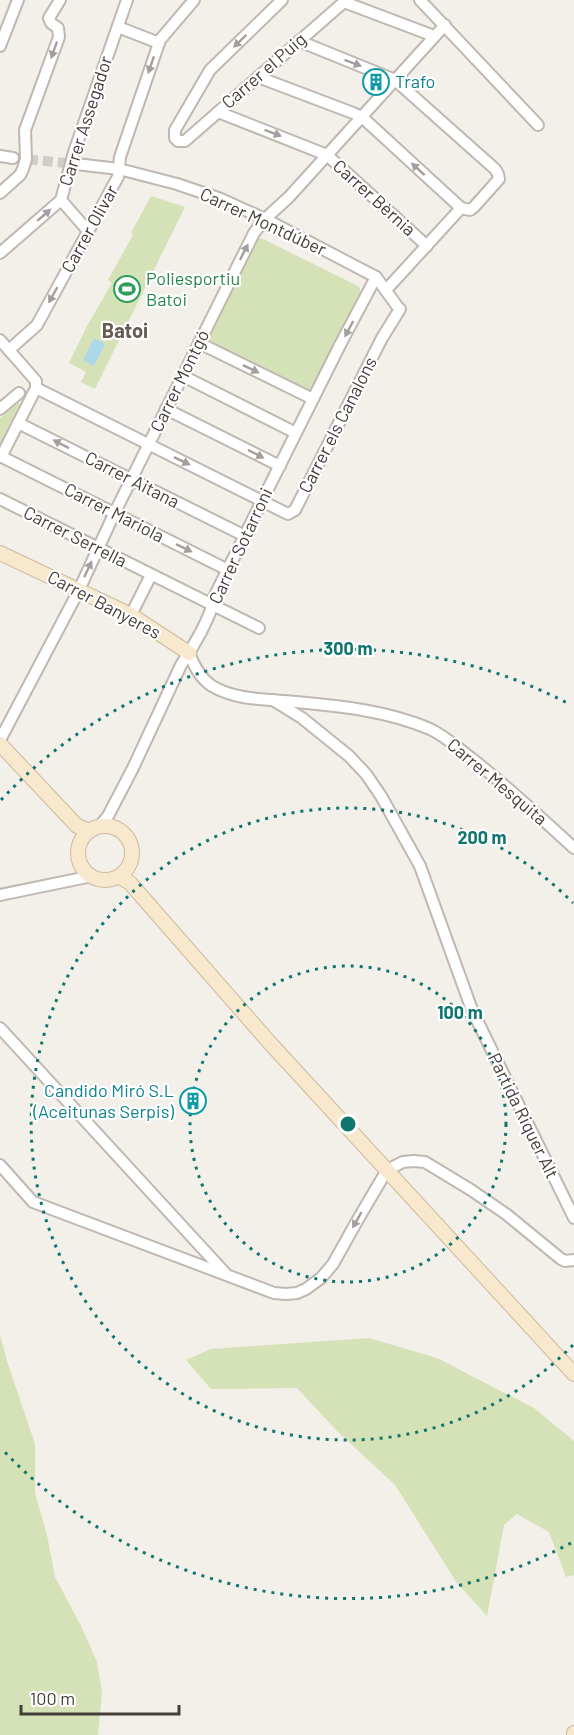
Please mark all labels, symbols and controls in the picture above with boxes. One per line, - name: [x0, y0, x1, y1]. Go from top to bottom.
- street label: Carrer el Puig: [217, 28, 310, 113]
- one-way arrow: [233, 33, 247, 47]
- one-way arrow: [49, 41, 59, 59]
- street label: Carrer Assegador: [54, 53, 117, 188]
- one-way arrow: [146, 56, 156, 74]
- one-way arrow: [345, 58, 363, 68]
- building icon: Trafo: [361, 67, 391, 97]
- place label: Trafo: [395, 70, 435, 92]
- one-way arrow: [264, 129, 282, 139]
- street label: Carrer Bèrnia: [329, 154, 421, 240]
- one-way arrow: [411, 162, 425, 176]
- street label: Carrer Olivar: [56, 180, 122, 276]
- street label: Carrer Montdúber: [197, 182, 330, 260]
- one-way arrow: [36, 209, 51, 222]
- one-way arrow: [240, 243, 249, 260]
- place label: Poliesportiu Batoi: [146, 267, 240, 310]
- sports icon: Poliesportiu Batoi: [112, 274, 142, 304]
- one-way arrow: [48, 287, 58, 304]
- district label: Batoi: [102, 318, 148, 342]
- one-way arrow: [344, 320, 354, 338]
- street label: Carrer Montgó: [145, 326, 213, 435]
- street label: Carrer els Canalons: [293, 353, 381, 496]
- one-way arrow: [243, 364, 260, 373]
- one-way arrow: [52, 440, 69, 449]
- street label: Carrer Aitana: [82, 446, 183, 512]
- one-way arrow: [247, 450, 264, 459]
- one-way arrow: [174, 457, 191, 466]
- street label: Carrer Mariola: [61, 478, 168, 547]
- street label: Carrer Sotarroni: [204, 484, 277, 607]
- street label: Carrer Serrella: [20, 501, 131, 572]
- one-way arrow: [175, 543, 192, 553]
- one-way arrow: [84, 561, 93, 578]
- street label: Carrer Banyeres: [44, 565, 165, 643]
- text: 300 m: [324, 637, 372, 659]
- street label: Carrer Mesquita: [443, 733, 552, 829]
- text: 200 m: [457, 826, 507, 848]
- text: 100 m: [437, 1001, 483, 1023]
- street label: Partida Riquer Alt: [484, 1049, 564, 1182]
- place label: Candido Miró S.L (Aceitunas Serpis): [32, 1079, 174, 1122]
- building icon: Candido Miró S.L (Aceitunas Serpis): [178, 1086, 208, 1116]
- centre of rings: [338, 1114, 358, 1134]
- one-way arrow: [352, 1212, 362, 1229]
- scale bar: [21, 1678, 178, 1716]
- text: 100 m: [30, 1687, 75, 1709]

